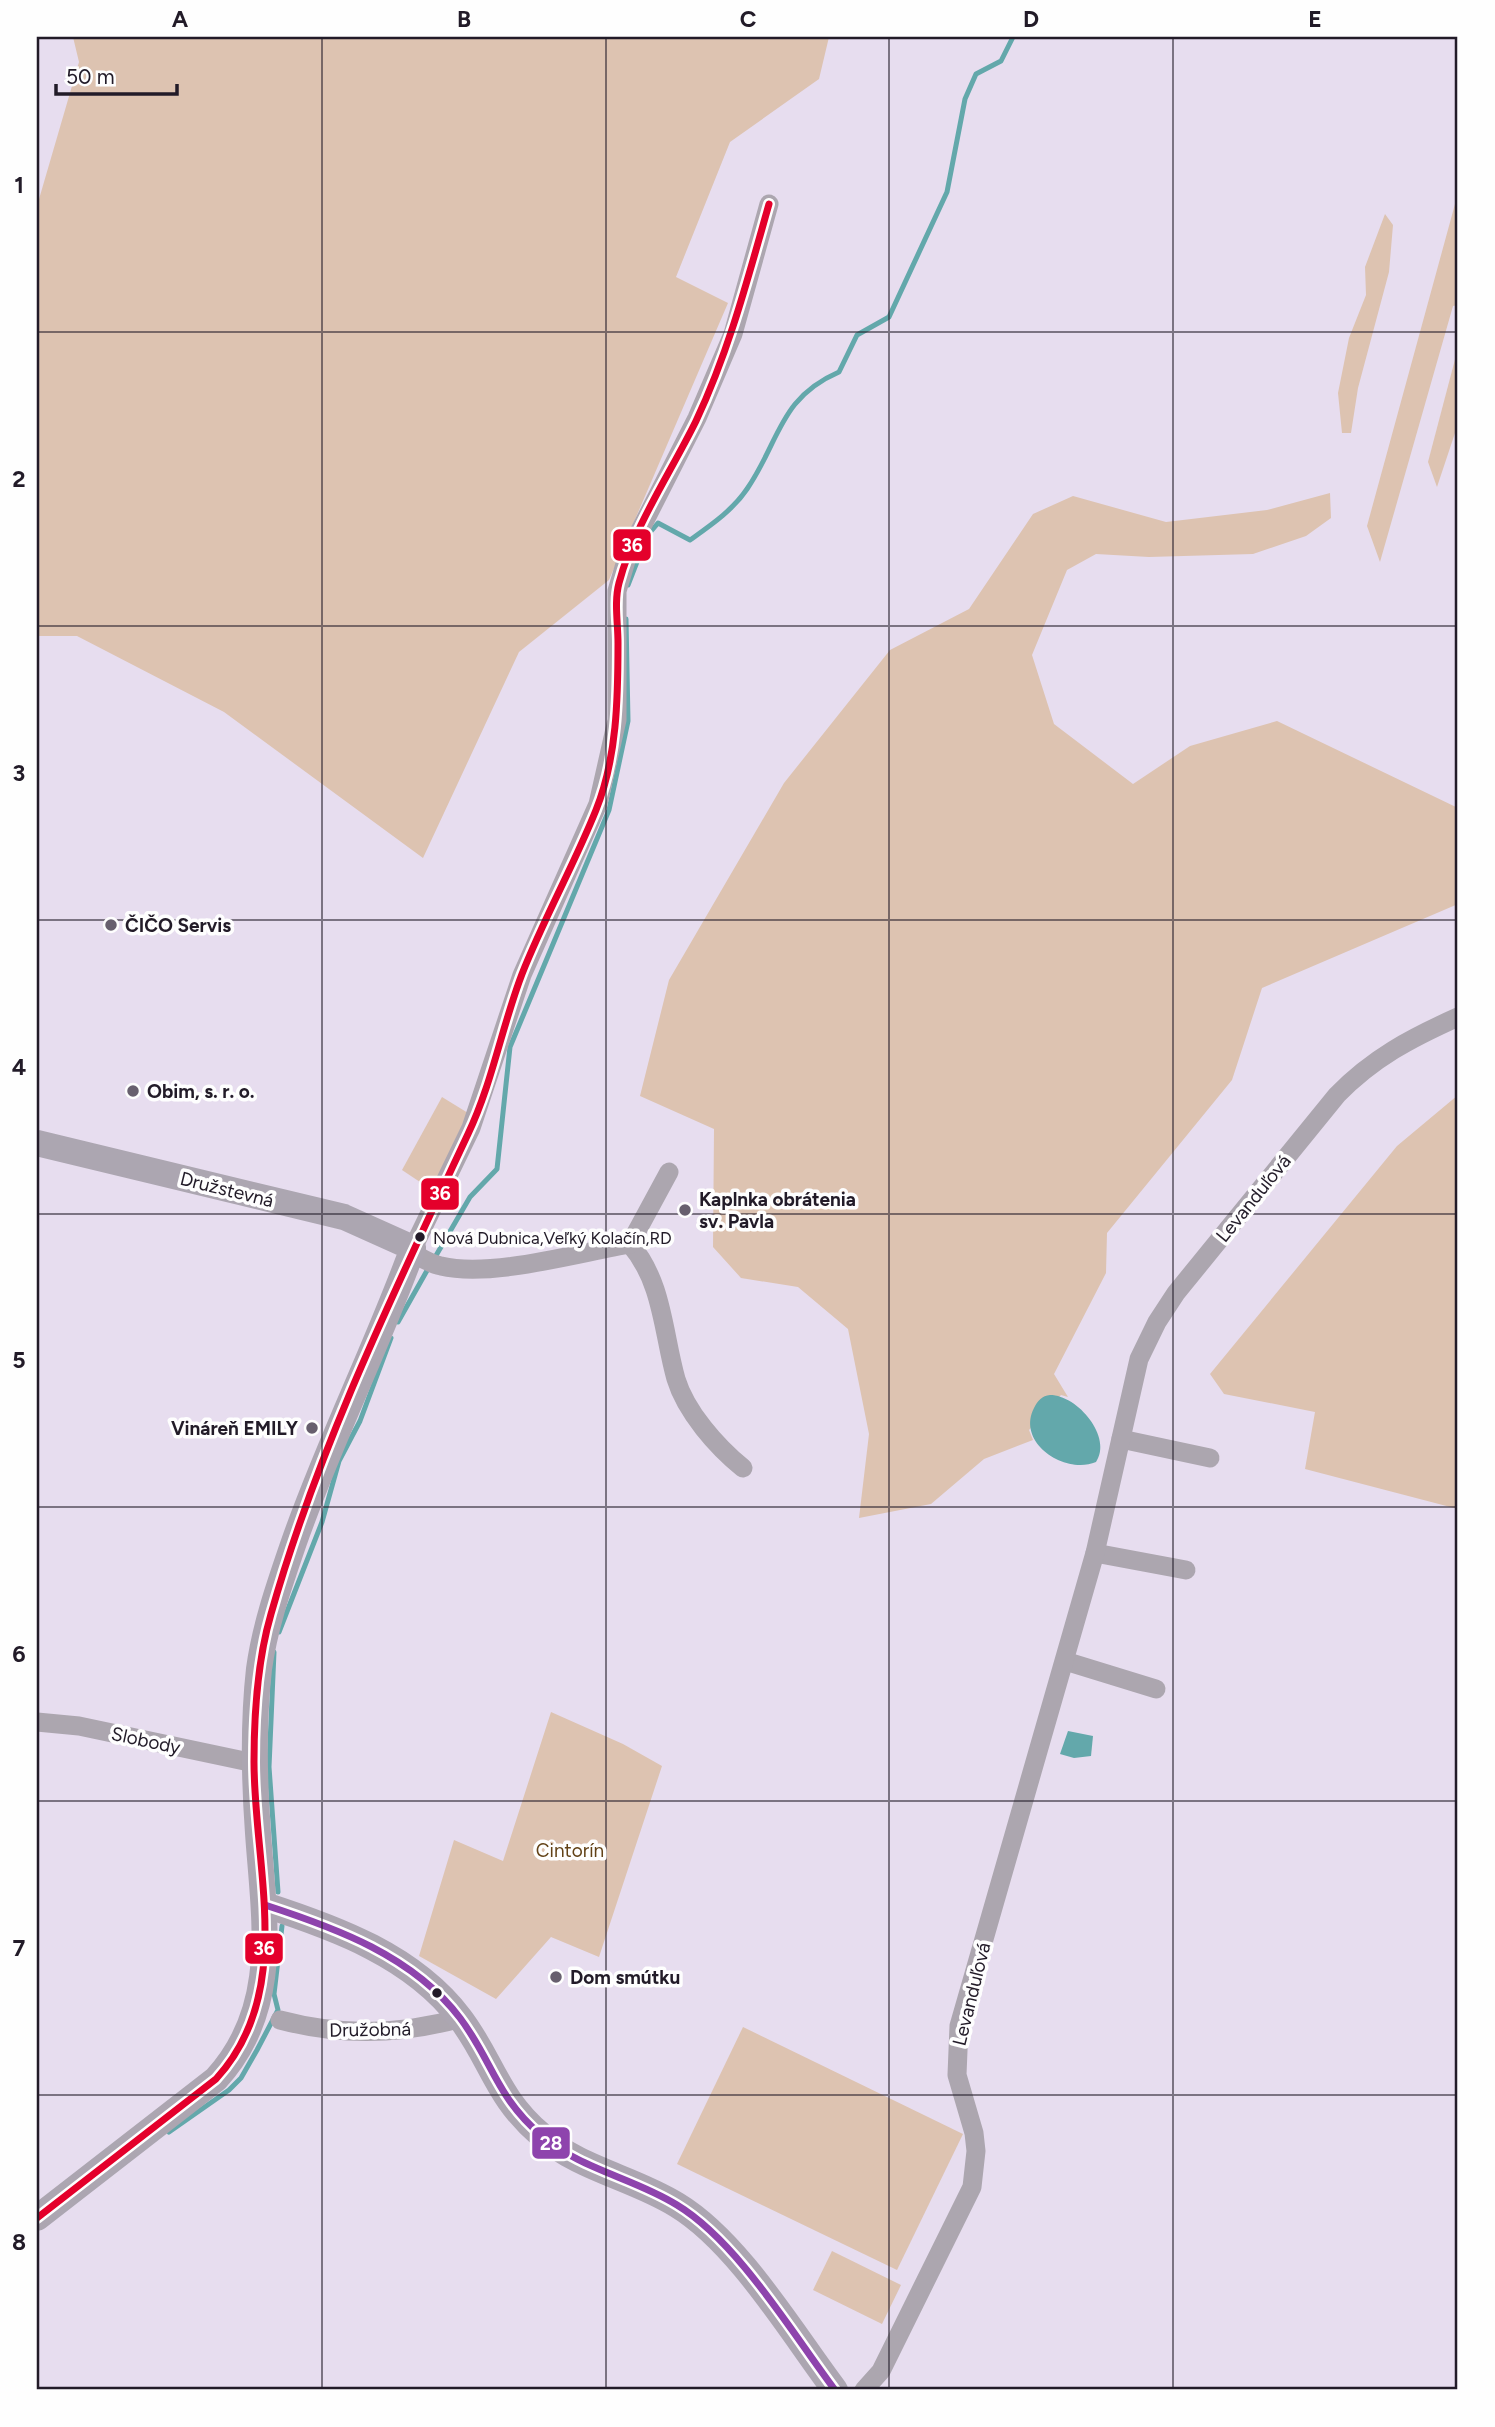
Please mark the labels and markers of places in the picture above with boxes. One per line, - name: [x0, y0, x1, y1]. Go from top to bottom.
- place label: ČIČO Servis: [125, 914, 231, 937]
- marker: ČIČO Servis: [103, 917, 119, 933]
- place label: Obim, s. r. o.: [147, 1080, 255, 1103]
- marker: Obim, s. r. o.: [125, 1083, 141, 1099]
- place label: Kaplnka obrátenia sv. Pavla: [699, 1188, 856, 1233]
- marker: Kaplnka obrátenia sv. Pavla: [677, 1202, 693, 1218]
- place label: Nová Dubnica,Veľký Kolačín,RD: [433, 1228, 672, 1248]
- marker: Nová Dubnica,Veľký Kolačín,RD: [413, 1230, 427, 1244]
- place label: Vináreň EMILY: [171, 1417, 299, 1440]
- marker: Vináreň EMILY: [304, 1420, 320, 1436]
- place label: Dom smútku: [570, 1966, 680, 1989]
- marker: Dom smútku: [548, 1969, 564, 1985]
- unlabelled marker: [430, 1986, 444, 2000]

